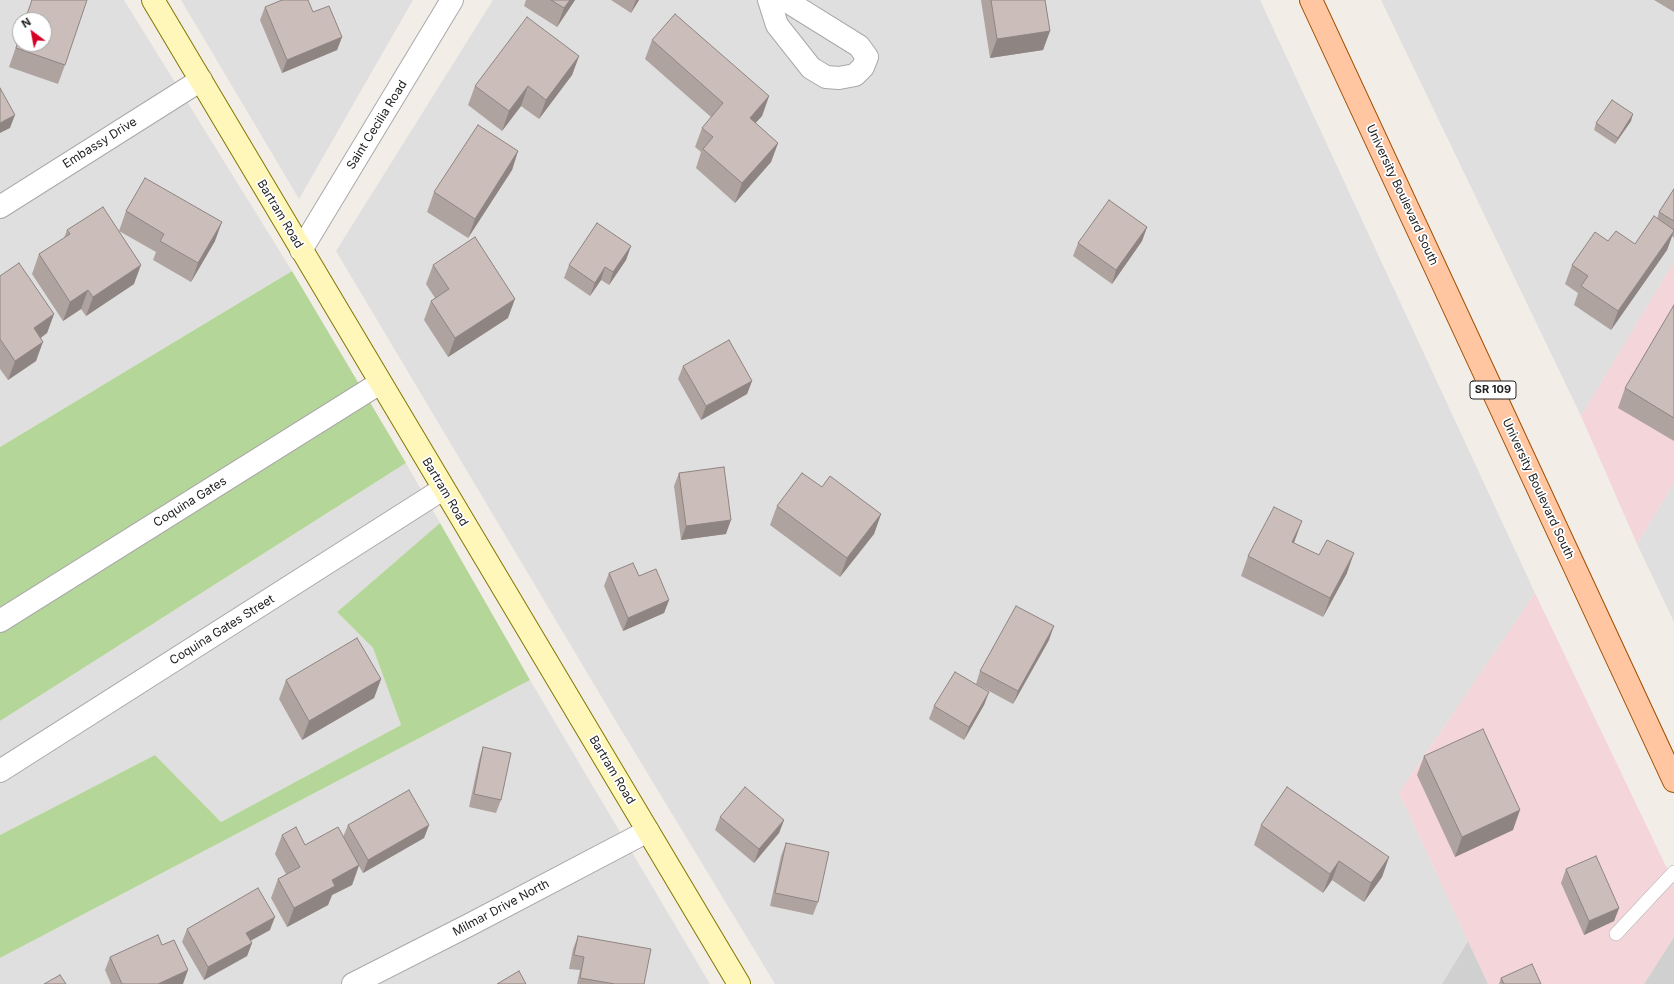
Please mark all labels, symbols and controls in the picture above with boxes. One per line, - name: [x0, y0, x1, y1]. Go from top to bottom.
- north arrow: [12, 12, 52, 52]
- text: N: [19, 15, 33, 31]
- street label: Saint Cecilia Road: [344, 78, 410, 172]
- street label: Embassy Drive: [60, 115, 140, 171]
- street label: University Boulevard South: [1363, 122, 1441, 268]
- street label: Bartram Road: [254, 177, 306, 251]
- road number: SR 109: [1470, 381, 1516, 399]
- street label: University Boulevard South: [1499, 416, 1577, 562]
- street label: Bartram Road: [419, 455, 471, 529]
- street label: Coquina Gates: [151, 474, 229, 530]
- street label: Coquina Gates Street: [167, 592, 277, 668]
- street label: Bartram Road: [586, 733, 638, 807]
- street label: Milmar Drive North: [450, 877, 552, 939]

